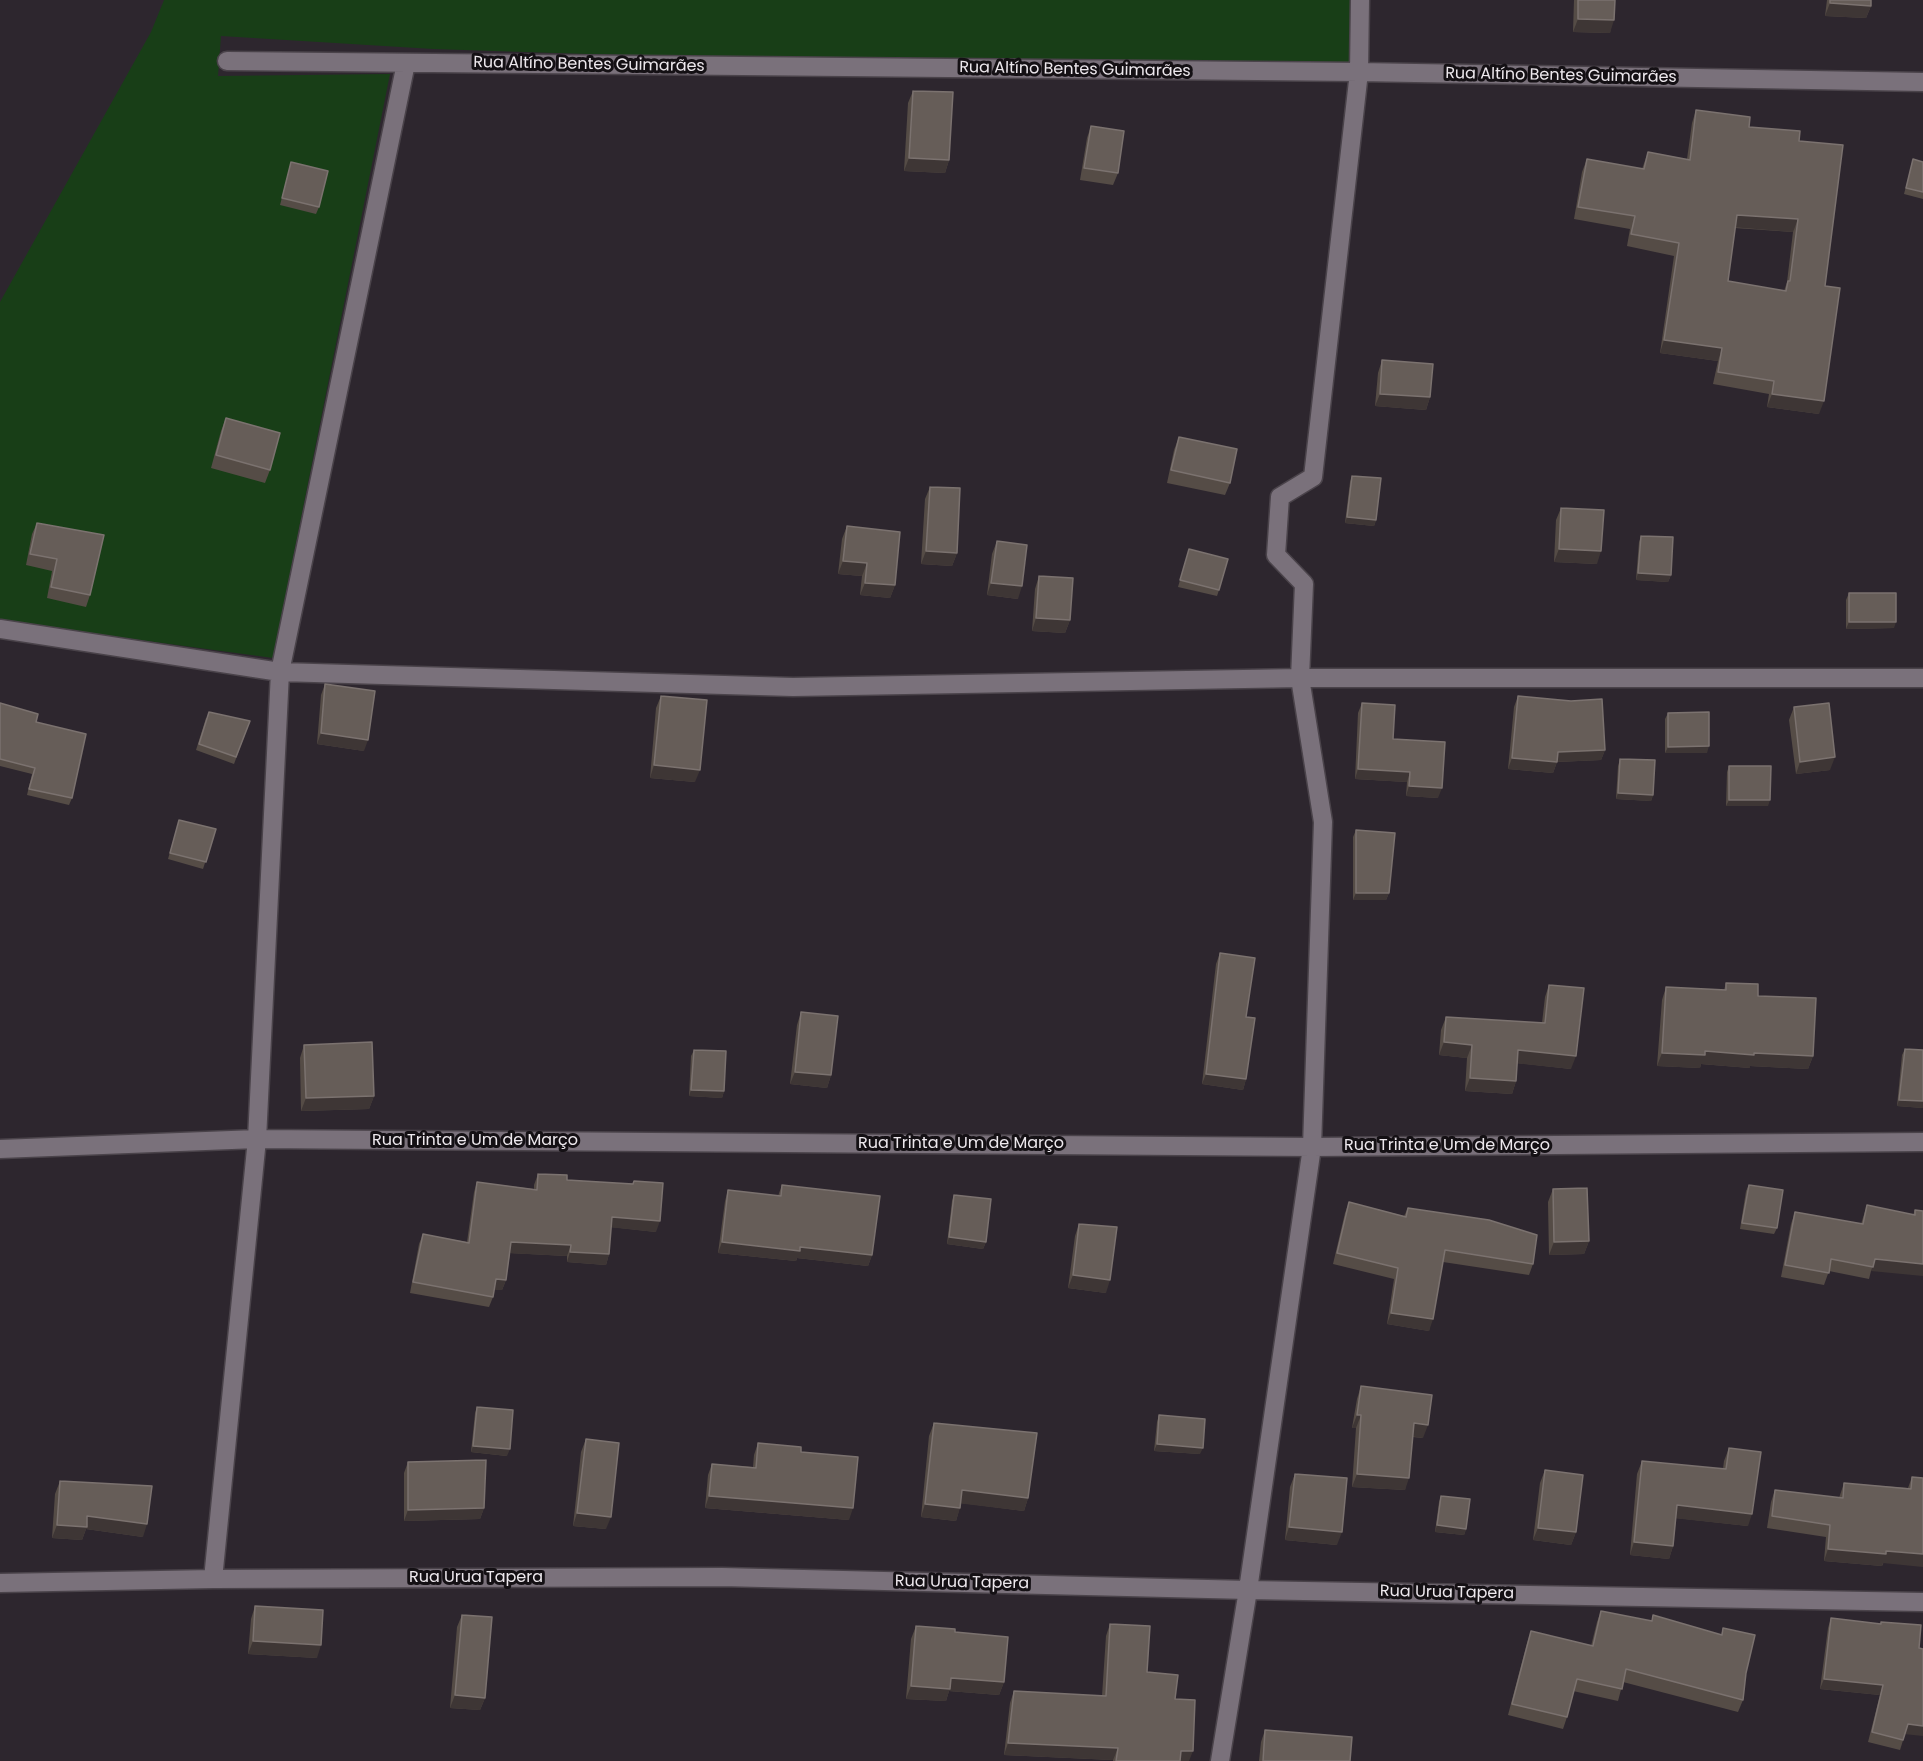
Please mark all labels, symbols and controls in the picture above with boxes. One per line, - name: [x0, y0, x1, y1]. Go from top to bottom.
- street label: Rua Altíno Bentes Guimarães: [473, 53, 705, 77]
- street label: Rua Altíno Bentes Guimarães: [959, 58, 1191, 82]
- street label: Rua Altíno Bentes Guimarães: [1445, 64, 1677, 88]
- street label: Rua Trinta e Um de Março: [372, 1131, 578, 1151]
- street label: Rua Trinta e Um de Março: [858, 1134, 1064, 1154]
- street label: Rua Trinta e Um de Março: [1344, 1136, 1550, 1156]
- street label: Rua Urua Tapera: [409, 1568, 543, 1588]
- street label: Rua Urua Tapera: [895, 1572, 1029, 1594]
- street label: Rua Urua Tapera: [1380, 1582, 1514, 1604]

